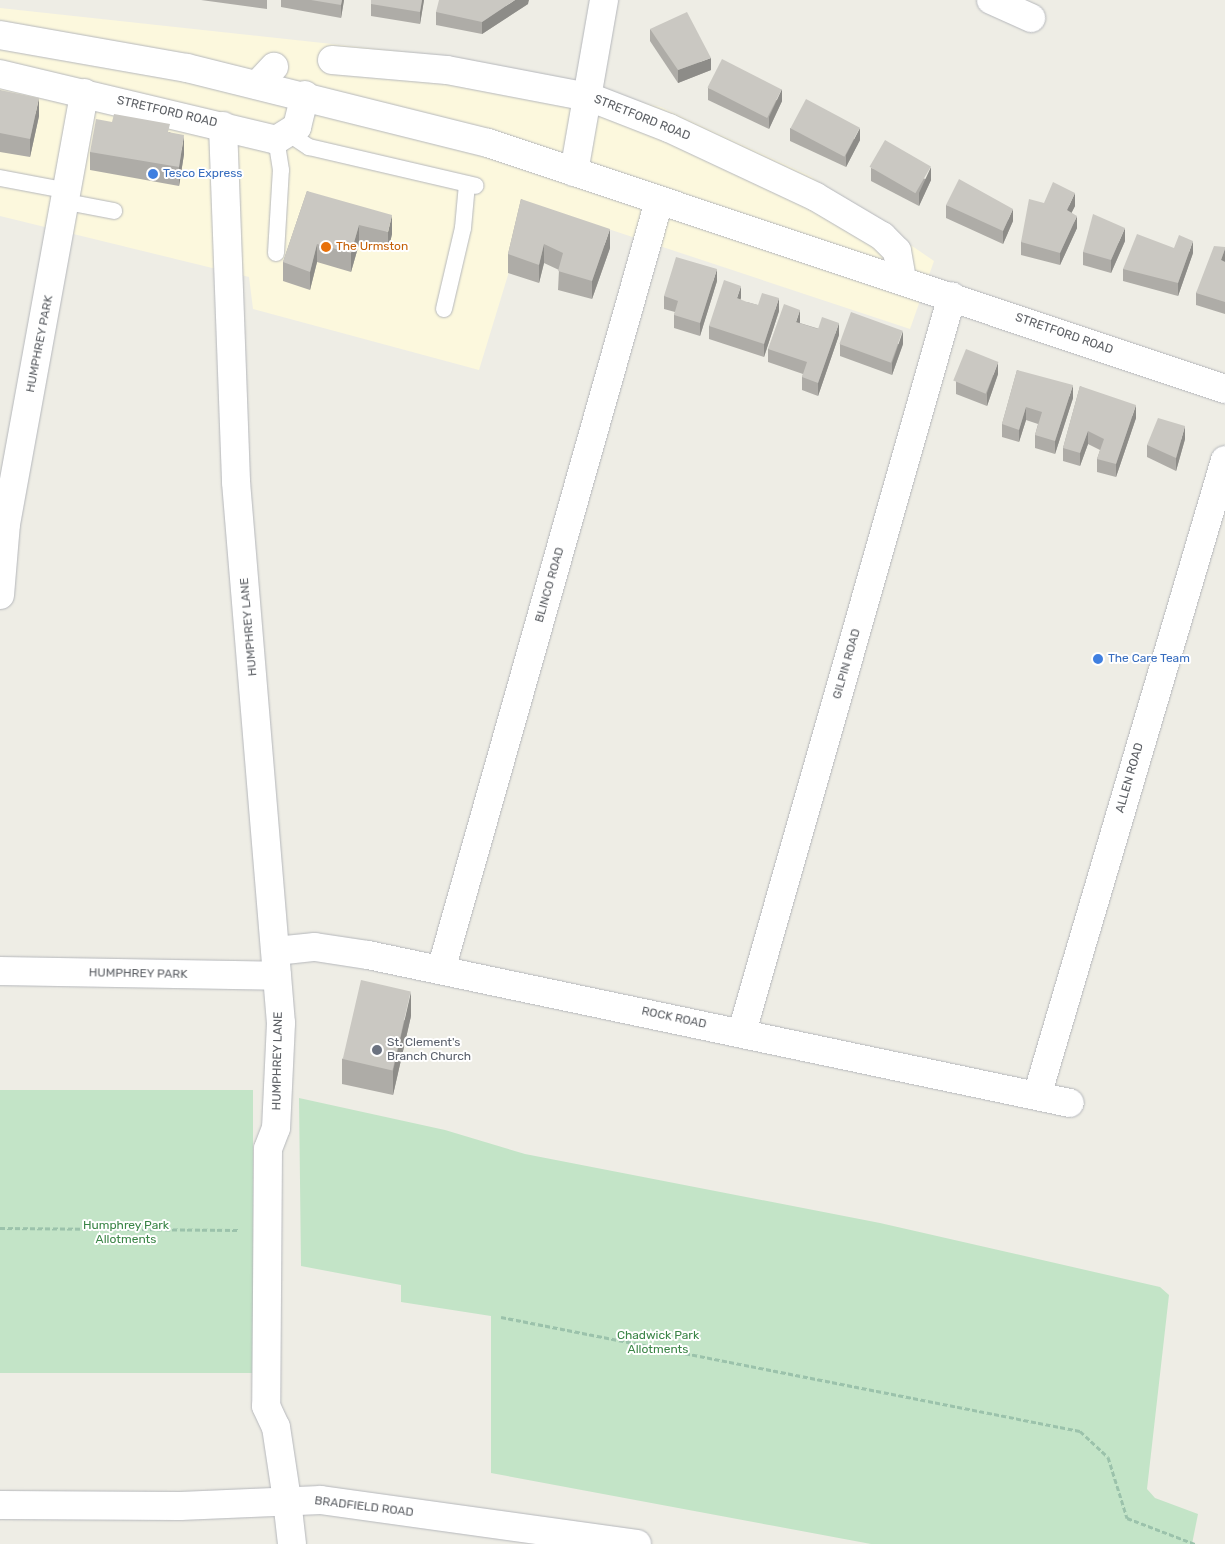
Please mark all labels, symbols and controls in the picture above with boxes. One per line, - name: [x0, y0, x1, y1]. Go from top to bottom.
- street label: STRETFORD ROAD: [592, 92, 692, 144]
- street label: STRETFORD ROAD: [115, 93, 219, 131]
- place label: Tesco Express: [163, 167, 242, 181]
- marker: Tesco Express: [147, 168, 159, 180]
- place label: The Urmston: [336, 240, 408, 254]
- marker: The Urmston: [320, 241, 332, 253]
- street label: HUMPHREY PARK: [23, 294, 57, 394]
- street label: STRETFORD ROAD: [1013, 310, 1115, 358]
- street label: BLINCO ROAD: [532, 546, 568, 624]
- street label: HUMPHREY LANE: [238, 577, 260, 677]
- street label: GILPIN ROAD: [830, 627, 864, 701]
- place label: The Care Team: [1108, 652, 1190, 666]
- marker: The Care Team: [1092, 653, 1104, 665]
- street label: ALLEN ROAD: [1113, 741, 1147, 815]
- street label: HUMPHREY PARK: [88, 966, 188, 982]
- street label: ROCK ROAD: [640, 1004, 708, 1032]
- street label: HUMPHREY LANE: [270, 1011, 286, 1111]
- place label: St. Clement's Branch Church: [387, 1036, 471, 1064]
- marker: St. Clement's Branch Church: [371, 1044, 383, 1056]
- park label: Humphrey Park Allotments: [83, 1219, 169, 1247]
- park label: Chadwick Park Allotments: [617, 1329, 699, 1357]
- street label: BRADFIELD ROAD: [314, 1494, 414, 1520]

